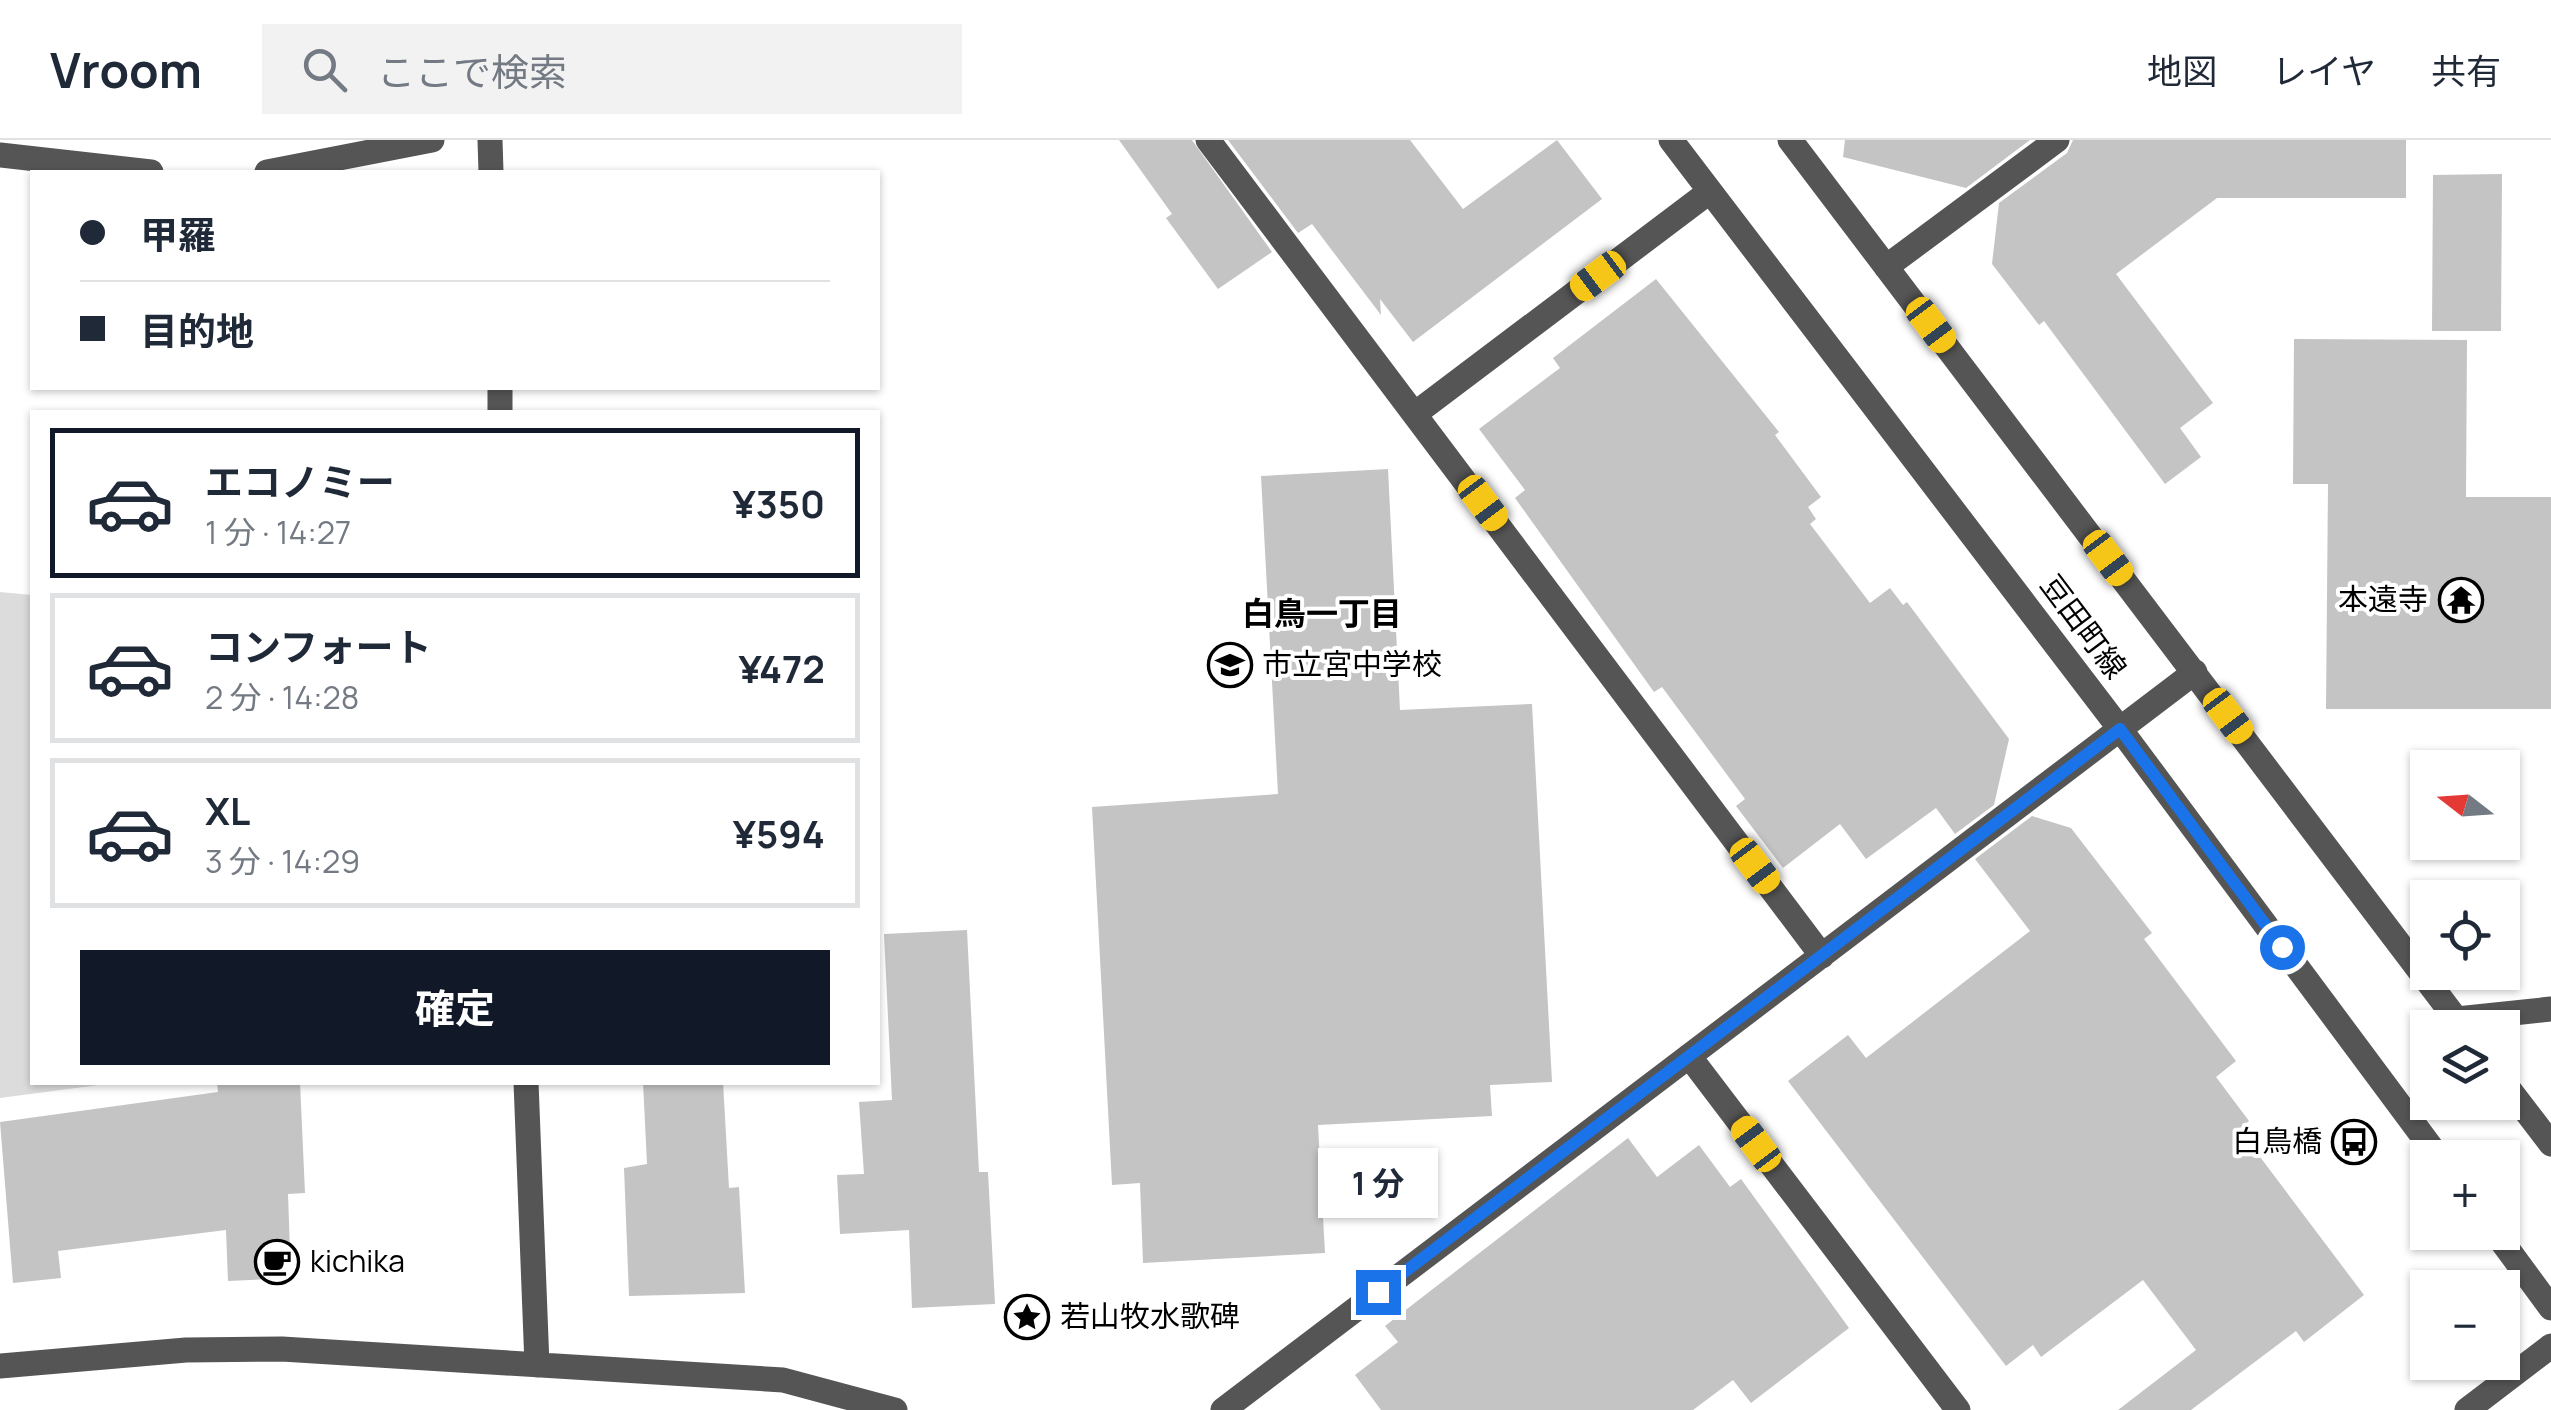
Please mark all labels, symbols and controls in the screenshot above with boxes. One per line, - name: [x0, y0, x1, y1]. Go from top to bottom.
- search box: [262, 24, 962, 114]
- text: Vroom: [50, 37, 202, 102]
- icon: search: [297, 42, 352, 97]
- text: ここで検索: [377, 45, 567, 97]
- text: 地図: [2147, 47, 2217, 95]
- text: レイヤ: [2272, 47, 2376, 95]
- text: 共有: [2431, 47, 2501, 95]
- text: 甲羅: [140, 208, 216, 260]
- car: [1565, 246, 1631, 306]
- car: [1901, 292, 1961, 358]
- text: 目的地: [140, 304, 254, 356]
- text: エコノミー: [205, 455, 395, 507]
- icon: car: [85, 458, 175, 548]
- car: [1453, 470, 1513, 536]
- text: ¥350: [732, 477, 825, 529]
- text: 1 分 · 14:27: [205, 510, 351, 554]
- car: [2078, 525, 2138, 591]
- street label: 豆田町線: [2032, 566, 2137, 686]
- temple icon: 本遠寺: [2438, 577, 2484, 623]
- place label: 本遠寺: [2338, 578, 2428, 619]
- district label: 白鳥一丁目: [1242, 591, 1402, 635]
- text: コンフォート: [205, 620, 432, 672]
- icon: car: [85, 623, 175, 713]
- text: ¥472: [738, 642, 825, 694]
- school or university icon: 市立宮中学校: [1207, 642, 1253, 688]
- place label: 市立宮中学校: [1262, 643, 1442, 684]
- text: 2 分 · 14:28: [205, 675, 359, 719]
- car: [2198, 683, 2258, 749]
- north arrow: [2410, 750, 2520, 860]
- map controls: [2410, 750, 2520, 1380]
- text: XL: [205, 784, 250, 836]
- icon: car: [85, 788, 175, 878]
- text: ¥594: [733, 807, 825, 859]
- car: [1725, 833, 1785, 899]
- text: 3 分 · 14:29: [205, 839, 360, 883]
- button: locate: [2410, 880, 2520, 990]
- route start: [2260, 925, 2305, 970]
- button: 確定: [80, 950, 830, 1065]
- button: layers: [2410, 1010, 2520, 1120]
- car: [1726, 1111, 1786, 1177]
- bus stop icon: 白鳥橋: [2331, 1119, 2377, 1165]
- place label: 白鳥橋: [2232, 1120, 2322, 1161]
- button: +: [2410, 1140, 2520, 1250]
- callout: 1 分: [1318, 1147, 1438, 1217]
- text: 1 分: [1352, 1161, 1404, 1205]
- cafe icon: kichika: [254, 1239, 300, 1285]
- place label: kichika: [310, 1240, 405, 1281]
- route end: [1356, 1270, 1401, 1315]
- button: −: [2410, 1270, 2520, 1380]
- place icon: 若山牧水歌碑: [1004, 1294, 1050, 1340]
- place label: 若山牧水歌碑: [1060, 1295, 1240, 1336]

